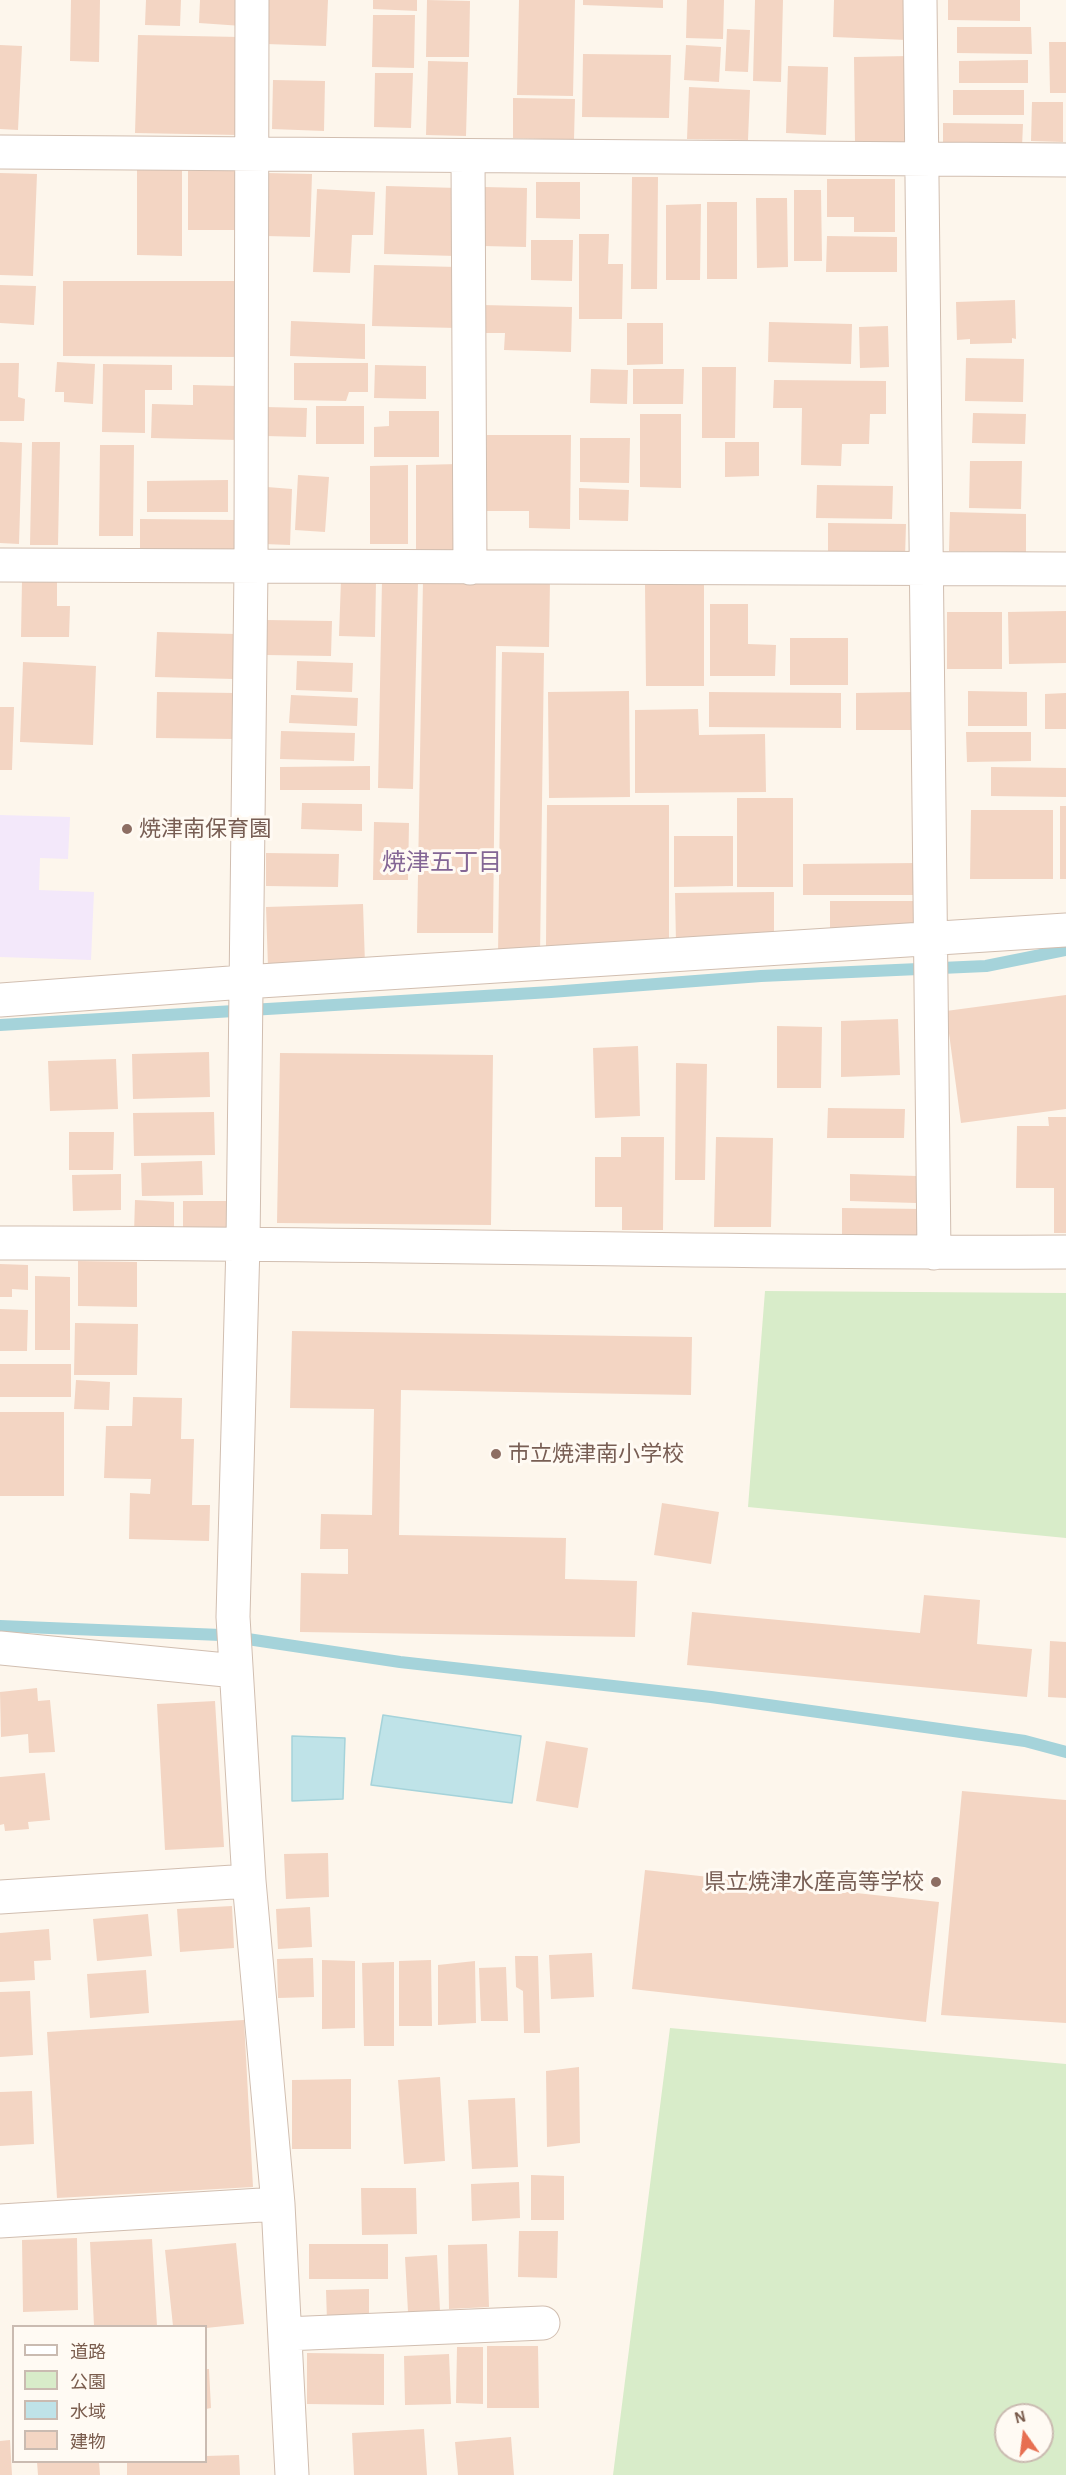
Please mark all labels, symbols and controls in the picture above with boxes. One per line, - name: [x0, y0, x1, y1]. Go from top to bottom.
- place label: 焼津南保育園: [139, 816, 271, 842]
- marker: 焼津南保育園: [120, 822, 134, 836]
- district label: 焼津五丁目: [382, 849, 502, 877]
- place label: 市立焼津南小学校: [508, 1441, 684, 1467]
- marker: 市立焼津南小学校: [489, 1447, 503, 1461]
- place label: 県立焼津水産高等学校: [704, 1869, 924, 1895]
- marker: 県立焼津水産高等学校: [929, 1875, 943, 1889]
- legend: [12, 2325, 207, 2463]
- text: 道路: [70, 2344, 106, 2362]
- text: 公園: [70, 2374, 106, 2392]
- north arrow: [994, 2403, 1054, 2463]
- text: 水域: [70, 2404, 106, 2422]
- text: N: [1013, 2408, 1027, 2427]
- text: 建物: [70, 2434, 106, 2452]

